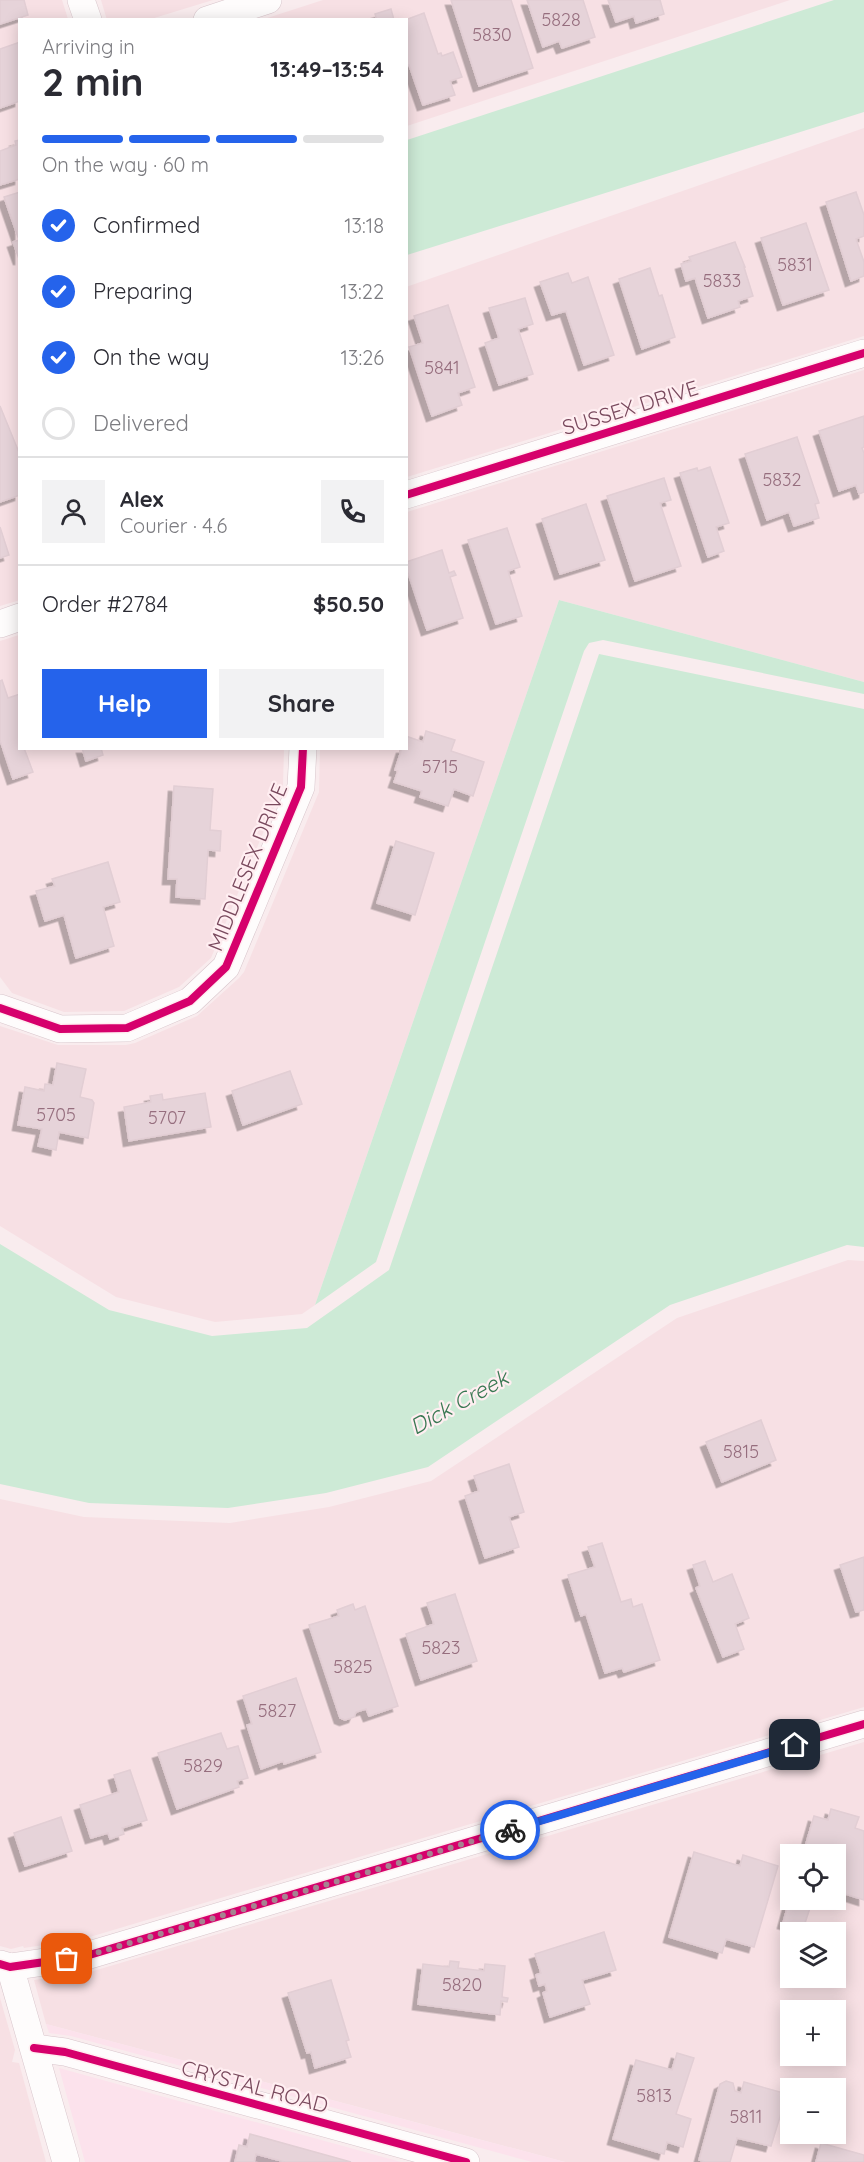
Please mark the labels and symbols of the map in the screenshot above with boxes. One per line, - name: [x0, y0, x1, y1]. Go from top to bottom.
- house number: 5828: [541, 8, 581, 31]
- house number: 5830: [472, 23, 512, 46]
- house number: 5831: [777, 253, 813, 276]
- house number: 5833: [703, 269, 741, 292]
- house number: 5841: [424, 356, 460, 379]
- street label: SUSSEX DRIVE: [559, 374, 701, 440]
- house number: 5832: [763, 468, 801, 491]
- house number: 5715: [422, 755, 458, 778]
- street label: MIDDLESEX DRIVE: [202, 779, 292, 955]
- house number: 5705: [36, 1103, 76, 1126]
- house number: 5707: [148, 1106, 186, 1129]
- water label: Dick Creek: [405, 1362, 515, 1441]
- house number: 5815: [723, 1440, 759, 1463]
- house number: 5823: [422, 1636, 460, 1659]
- house number: 5825: [333, 1655, 373, 1678]
- house number: 5827: [258, 1699, 296, 1722]
- pin: [769, 1719, 820, 1770]
- house number: 5829: [183, 1754, 223, 1777]
- courier: [480, 1800, 540, 1860]
- pin: [41, 1933, 92, 1984]
- house number: 5820: [442, 1973, 482, 1996]
- street label: CRYSTAL ROAD: [179, 2054, 331, 2118]
- house number: 5813: [636, 2084, 672, 2107]
- house number: 5811: [730, 2105, 762, 2128]

